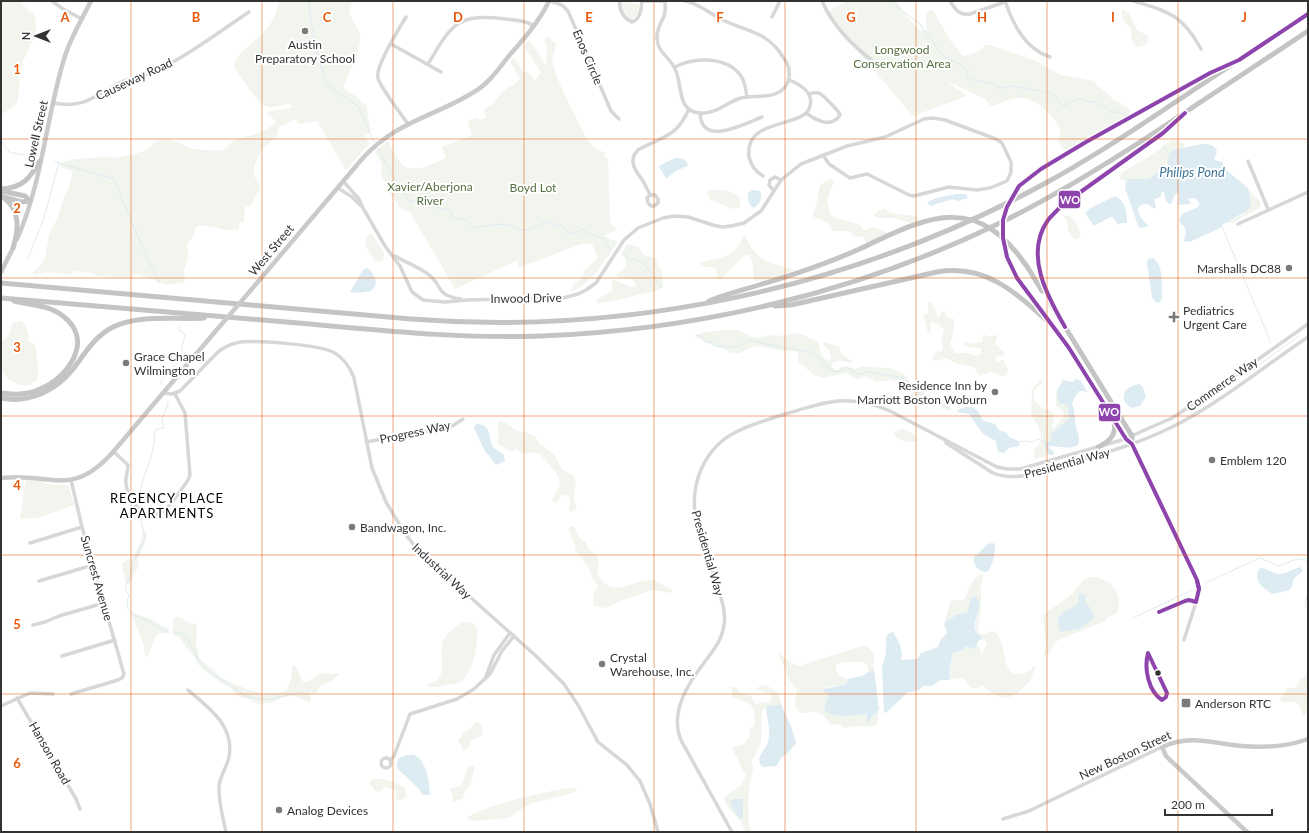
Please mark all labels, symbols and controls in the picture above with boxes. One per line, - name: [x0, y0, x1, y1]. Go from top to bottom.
- text: A: [59, 9, 70, 25]
- text: B: [192, 9, 201, 25]
- text: C: [323, 9, 332, 25]
- text: D: [453, 9, 463, 25]
- text: E: [585, 9, 593, 25]
- text: F: [716, 9, 724, 25]
- text: G: [846, 9, 856, 25]
- text: H: [977, 9, 987, 25]
- text: I: [1111, 9, 1115, 25]
- text: J: [1241, 9, 1247, 25]
- north arrow: [16, 16, 56, 56]
- marker: Austin Preparatory School: [300, 26, 310, 36]
- street label: Enos Circle: [570, 27, 606, 87]
- text: N: [19, 32, 32, 40]
- place label: Austin Preparatory School: [255, 37, 355, 66]
- park label: Longwood Conservation Area: [853, 42, 951, 71]
- street label: Causeway Road: [93, 55, 175, 103]
- text: 1: [13, 61, 21, 77]
- street label: Lowell Street: [21, 98, 51, 169]
- water label: Philips Pond: [1159, 164, 1225, 180]
- park label: Xavier/Aberjona River: [387, 179, 473, 208]
- park label: Boyd Lot: [510, 180, 557, 195]
- line badge: WO: [1058, 190, 1081, 209]
- text: WO: [1060, 193, 1080, 206]
- text: 2: [13, 200, 21, 216]
- street label: West Street: [245, 221, 297, 279]
- place label: Marshalls DC88: [1197, 261, 1281, 276]
- marker: Marshalls DC88: [1284, 263, 1294, 273]
- street label: Inwood Drive: [490, 290, 562, 306]
- place label: Pediatrics Urgent Care: [1183, 303, 1247, 332]
- marker: Pediatrics Urgent Care: [1168, 311, 1180, 323]
- text: 3: [13, 339, 21, 355]
- place label: Grace Chapel Wilmington: [134, 349, 205, 378]
- street label: Commerce Way: [1183, 353, 1261, 414]
- marker: Grace Chapel Wilmington: [121, 358, 131, 368]
- place label: Residence Inn by Marriott Boston Woburn: [857, 378, 988, 407]
- marker: Residence Inn by Marriott Boston Woburn: [990, 387, 1000, 397]
- line badge: WO: [1098, 403, 1121, 422]
- text: WO: [1099, 405, 1119, 418]
- street label: Progress Way: [378, 417, 452, 447]
- street label: Presidential Way: [1022, 444, 1112, 482]
- place label: Emblem 120: [1220, 453, 1286, 468]
- marker: Emblem 120: [1207, 455, 1217, 465]
- text: 4: [13, 477, 21, 493]
- district label: REGENCY PLACE APARTMENTS: [110, 490, 224, 521]
- street label: Presidential Way: [689, 509, 728, 598]
- place label: Bandwagon, Inc.: [360, 520, 446, 535]
- marker: Bandwagon, Inc.: [347, 522, 357, 532]
- street label: Suncrest Avenue: [78, 534, 116, 622]
- street label: Industrial Way: [409, 540, 475, 603]
- text: 5: [13, 616, 21, 632]
- place label: Crystal Warehouse, Inc.: [610, 650, 694, 679]
- marker: Crystal Warehouse, Inc.: [597, 659, 607, 669]
- unlabelled marker: [1153, 668, 1163, 678]
- place label: Anderson RTC: [1195, 696, 1271, 711]
- marker: Anderson RTC: [1180, 697, 1192, 709]
- street label: Hanson Road: [26, 719, 74, 787]
- street label: New Boston Street: [1077, 727, 1174, 783]
- text: 6: [13, 755, 21, 771]
- scale bar: [1165, 791, 1272, 817]
- text: 200 m: [1171, 797, 1205, 812]
- place label: Analog Devices: [287, 803, 368, 818]
- marker: Analog Devices: [274, 805, 284, 815]

